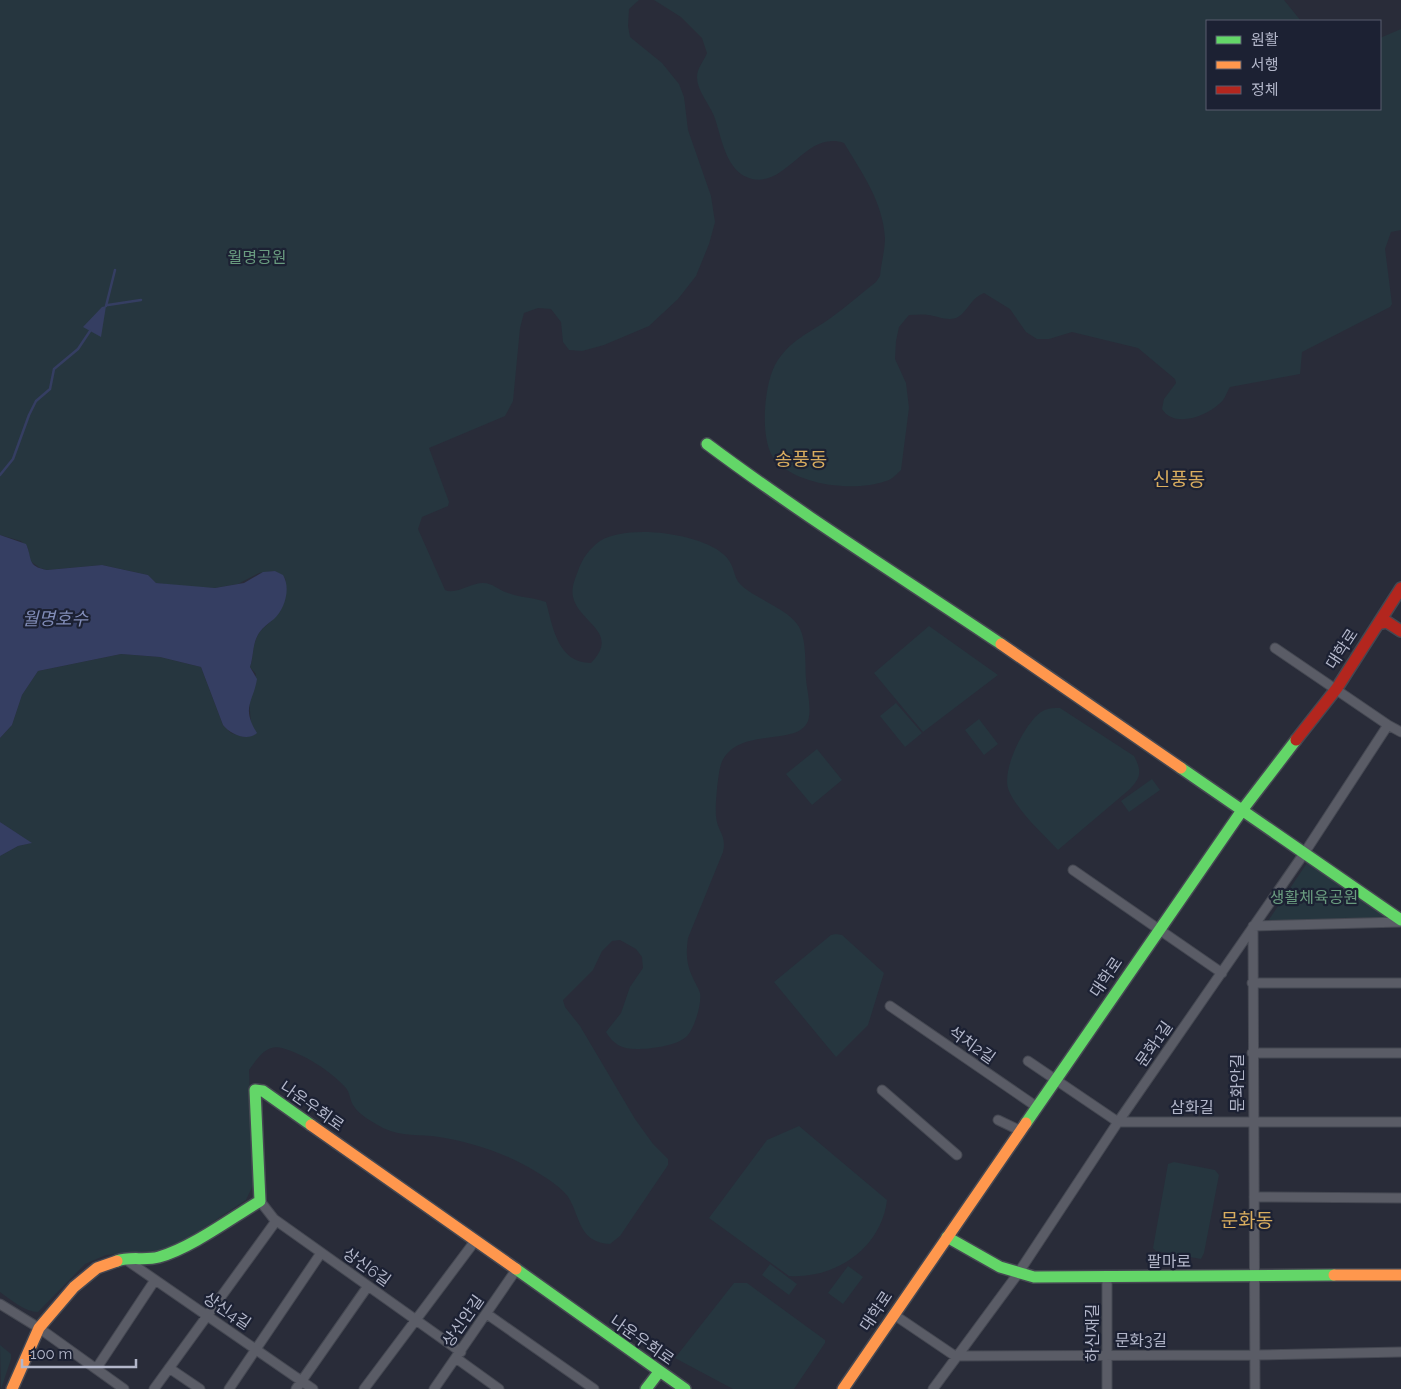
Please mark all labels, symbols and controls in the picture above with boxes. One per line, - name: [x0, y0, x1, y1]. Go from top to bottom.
- legend: [1206, 20, 1381, 110]
- text: 원활: [1251, 31, 1279, 49]
- text: 서행: [1251, 56, 1279, 74]
- text: 정체: [1251, 81, 1279, 99]
- park label: 월명공원: [228, 248, 286, 267]
- district label: 송풍동: [775, 448, 827, 470]
- district label: 신풍동: [1153, 468, 1205, 490]
- water label: 월명호수: [22, 608, 90, 629]
- street label: 대학로: [1322, 625, 1362, 673]
- park label: 생활체육공원: [1270, 888, 1358, 907]
- street label: 대학로: [1086, 953, 1126, 1001]
- street label: 문화1길: [1132, 1018, 1176, 1070]
- street label: 석치2길: [945, 1022, 999, 1068]
- street label: 문화안길: [1228, 1054, 1247, 1112]
- street label: 나운우회로: [276, 1077, 348, 1135]
- street label: 삼화길: [1170, 1098, 1214, 1117]
- district label: 문화동: [1221, 1209, 1273, 1231]
- street label: 상신6길: [340, 1244, 394, 1290]
- street label: 팔마로: [1147, 1252, 1191, 1271]
- street label: 대학로: [856, 1287, 896, 1335]
- street label: 상신4길: [200, 1288, 254, 1334]
- street label: 상신안길: [438, 1291, 488, 1351]
- street label: 하신재길: [1083, 1304, 1102, 1362]
- street label: 나운우회로: [606, 1311, 678, 1369]
- street label: 문화3길: [1115, 1331, 1167, 1350]
- scale bar: [22, 1336, 136, 1368]
- text: 100 m: [30, 1345, 72, 1363]

